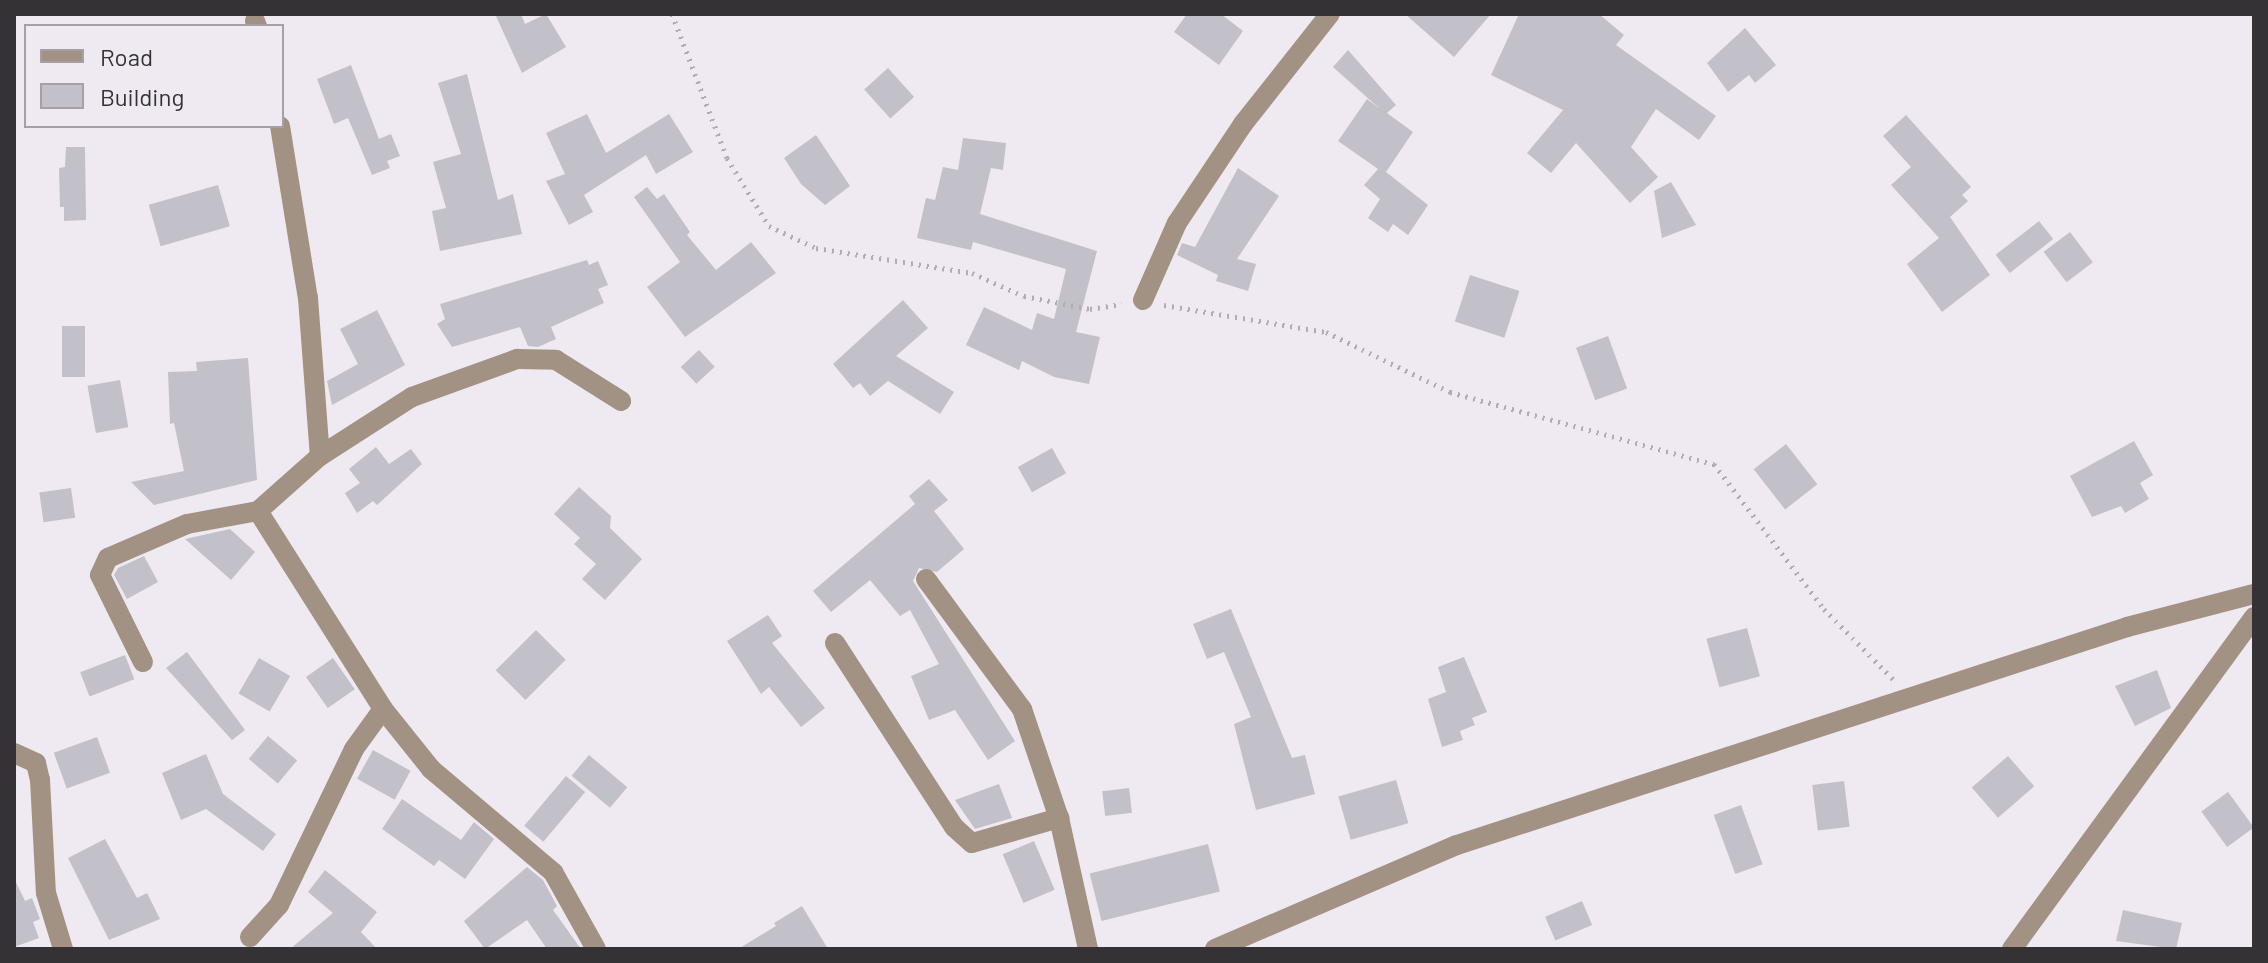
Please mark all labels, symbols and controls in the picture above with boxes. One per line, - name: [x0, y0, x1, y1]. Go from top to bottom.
- legend: [24, 24, 284, 128]
- text: Road: [100, 42, 153, 71]
- text: Building: [100, 82, 184, 111]

